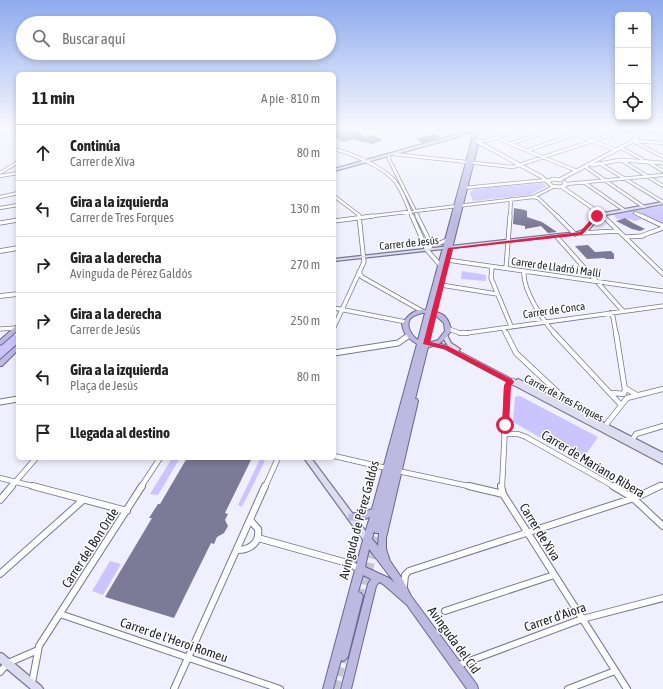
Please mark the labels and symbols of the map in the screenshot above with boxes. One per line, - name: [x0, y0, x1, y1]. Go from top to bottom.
- route end: [588, 207, 606, 225]
- street label: Carrer de Jesús: [379, 234, 439, 252]
- street label: Carrer de Lladró i Mallí: [510, 255, 602, 279]
- street label: Carrer de Conca: [522, 300, 586, 320]
- street label: Carrer de Tres Forques: [522, 372, 606, 424]
- route start: [496, 416, 514, 434]
- street label: Carrer de Mariano Ribera: [539, 427, 647, 501]
- street label: Avinguda de Pérez Galdós: [336, 459, 382, 581]
- street label: Carrer de Xiva: [516, 500, 564, 564]
- street label: Carrer del Bon Orde: [59, 505, 121, 591]
- street label: Carrer d'Aiora: [522, 599, 588, 635]
- street label: Avinguda del Cid: [425, 604, 483, 676]
- street label: Carrer de l'Heroi Romeu: [118, 615, 230, 665]

